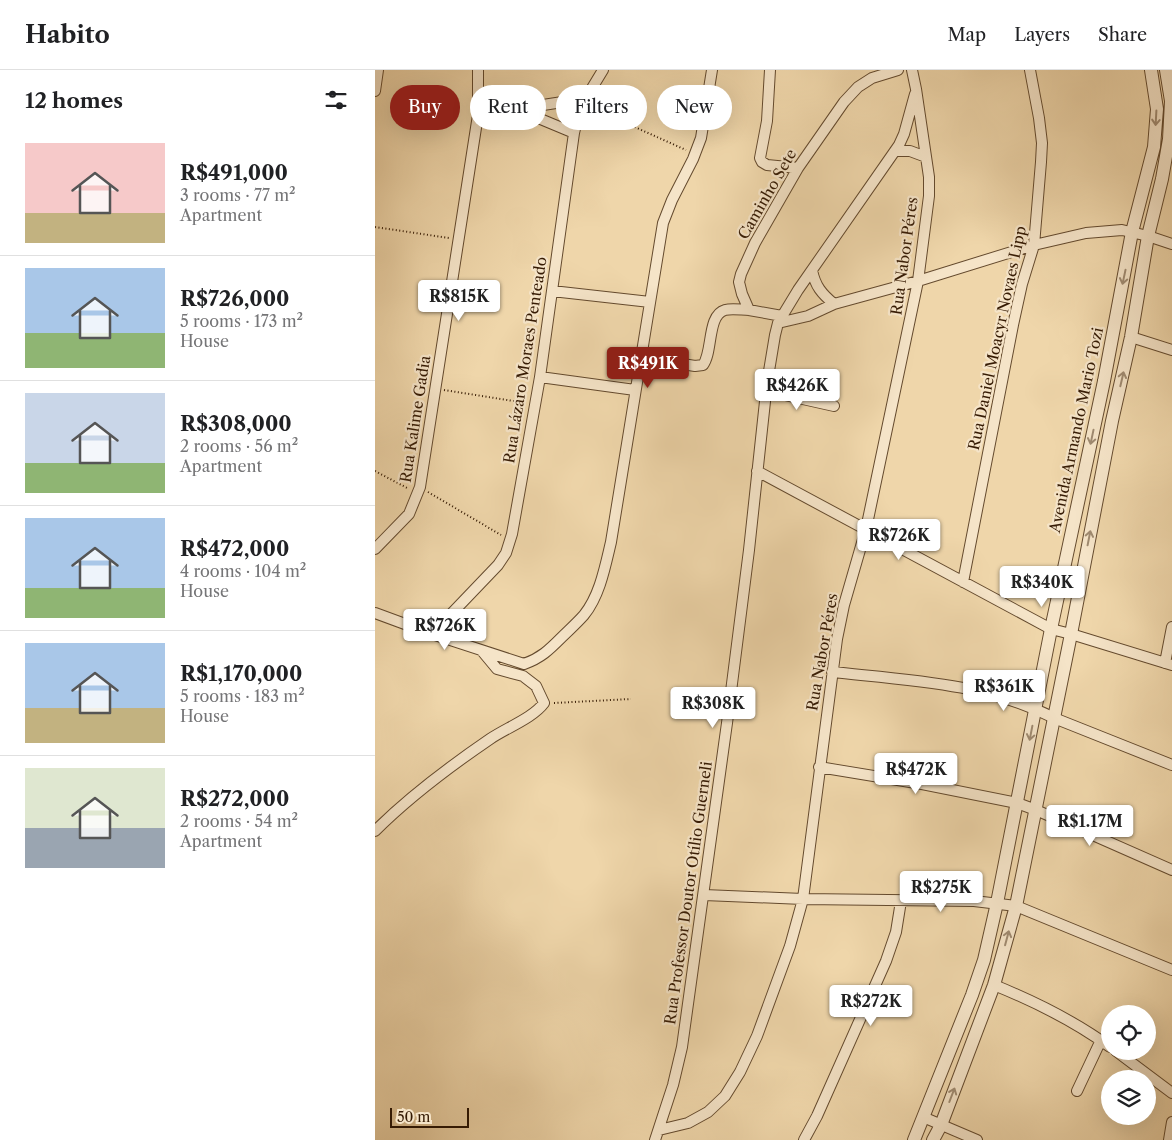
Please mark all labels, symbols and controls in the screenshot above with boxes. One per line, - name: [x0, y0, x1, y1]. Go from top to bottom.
- text: Habito: [25, 20, 110, 49]
- text: Map: [948, 24, 986, 46]
- text: Layers: [1014, 24, 1070, 46]
- text: Share: [1098, 24, 1147, 46]
- chip: Buy: [390, 85, 460, 130]
- chip: Rent: [470, 85, 546, 130]
- chip: Filters: [556, 85, 647, 130]
- chip: New: [657, 85, 732, 130]
- icon: filters: [322, 86, 350, 114]
- text: 12 homes: [25, 88, 123, 113]
- one-way arrow: [1151, 110, 1161, 126]
- street label: Caminho Sete: [734, 145, 800, 243]
- text: R$491,000: [180, 160, 288, 185]
- icon: home: [65, 163, 125, 223]
- text: 3 rooms · 77 m²: [180, 185, 296, 205]
- street label: Rua Nabor Péres: [886, 196, 922, 316]
- text: Apartment: [180, 205, 262, 225]
- street label: Rua Daniel Moacyr Novaes Lipp: [964, 224, 1030, 452]
- street label: Rua Lázaro Moraes Penteado: [499, 255, 551, 465]
- one-way arrow: [1119, 269, 1128, 285]
- pin: R$815K: [418, 280, 500, 322]
- text: R$726,000: [180, 286, 289, 311]
- text: R$815K: [429, 286, 489, 306]
- icon: home: [65, 288, 125, 348]
- text: 5 rooms · 173 m²: [180, 311, 303, 331]
- street label: Avenida Armando Mario Tozi: [1045, 325, 1107, 535]
- text: House: [180, 331, 229, 351]
- pin: R$491K: [607, 346, 689, 389]
- text: R$491K: [618, 353, 678, 373]
- street label: Rua Kalime Gadia: [396, 354, 434, 484]
- pin: R$426K: [756, 368, 838, 411]
- one-way arrow: [1118, 372, 1127, 388]
- text: R$426K: [766, 375, 828, 395]
- text: R$308,000: [180, 411, 292, 436]
- icon: home: [65, 413, 125, 473]
- one-way arrow: [1087, 428, 1097, 444]
- text: 2 rooms · 56 m²: [180, 436, 298, 456]
- text: Apartment: [180, 456, 262, 476]
- pin: R$726K: [858, 518, 940, 561]
- text: R$726K: [868, 525, 930, 545]
- one-way arrow: [1085, 531, 1095, 547]
- text: R$472,000: [180, 536, 289, 561]
- icon: home: [65, 538, 125, 598]
- text: 4 rooms · 104 m²: [180, 561, 306, 581]
- pin: R$340K: [1001, 566, 1083, 608]
- text: R$340K: [1011, 572, 1073, 592]
- text: House: [180, 581, 229, 601]
- street label: Rua Nabor Péres: [802, 592, 842, 712]
- pin: R$726K: [404, 608, 486, 651]
- text: R$726K: [414, 615, 476, 635]
- text: R$1,170,000: [180, 661, 302, 686]
- icon: home: [65, 663, 125, 723]
- pin: R$361K: [963, 670, 1045, 712]
- text: R$361K: [974, 676, 1034, 696]
- text: 5 rooms · 183 m²: [180, 686, 305, 706]
- pin: R$308K: [672, 686, 754, 729]
- text: R$308K: [681, 693, 745, 713]
- text: House: [180, 706, 229, 726]
- one-way arrow: [1026, 724, 1035, 740]
- pin: R$472K: [875, 752, 957, 795]
- text: R$472K: [885, 759, 947, 779]
- street label: Rua Professor Doutor Otílio Guerneli: [660, 760, 716, 1026]
- text: R$272,000: [180, 786, 289, 811]
- icon: home: [65, 788, 125, 848]
- pin: R$1.17M: [1044, 804, 1136, 847]
- text: 2 rooms · 54 m²: [180, 811, 298, 831]
- text: R$1.17M: [1057, 811, 1123, 831]
- text: Apartment: [180, 831, 262, 851]
- pin: R$275K: [900, 870, 982, 913]
- text: R$275K: [911, 877, 971, 897]
- one-way arrow: [1003, 930, 1012, 946]
- pin: R$272K: [830, 984, 912, 1027]
- text: R$272K: [840, 991, 902, 1011]
- map controls: [1101, 1005, 1156, 1125]
- button: locate: [1101, 1005, 1156, 1060]
- button: layers: [1101, 1070, 1156, 1125]
- one-way arrow: [948, 1088, 957, 1103]
- scale bar: [390, 1105, 469, 1128]
- text: 50 m: [397, 1108, 430, 1126]

